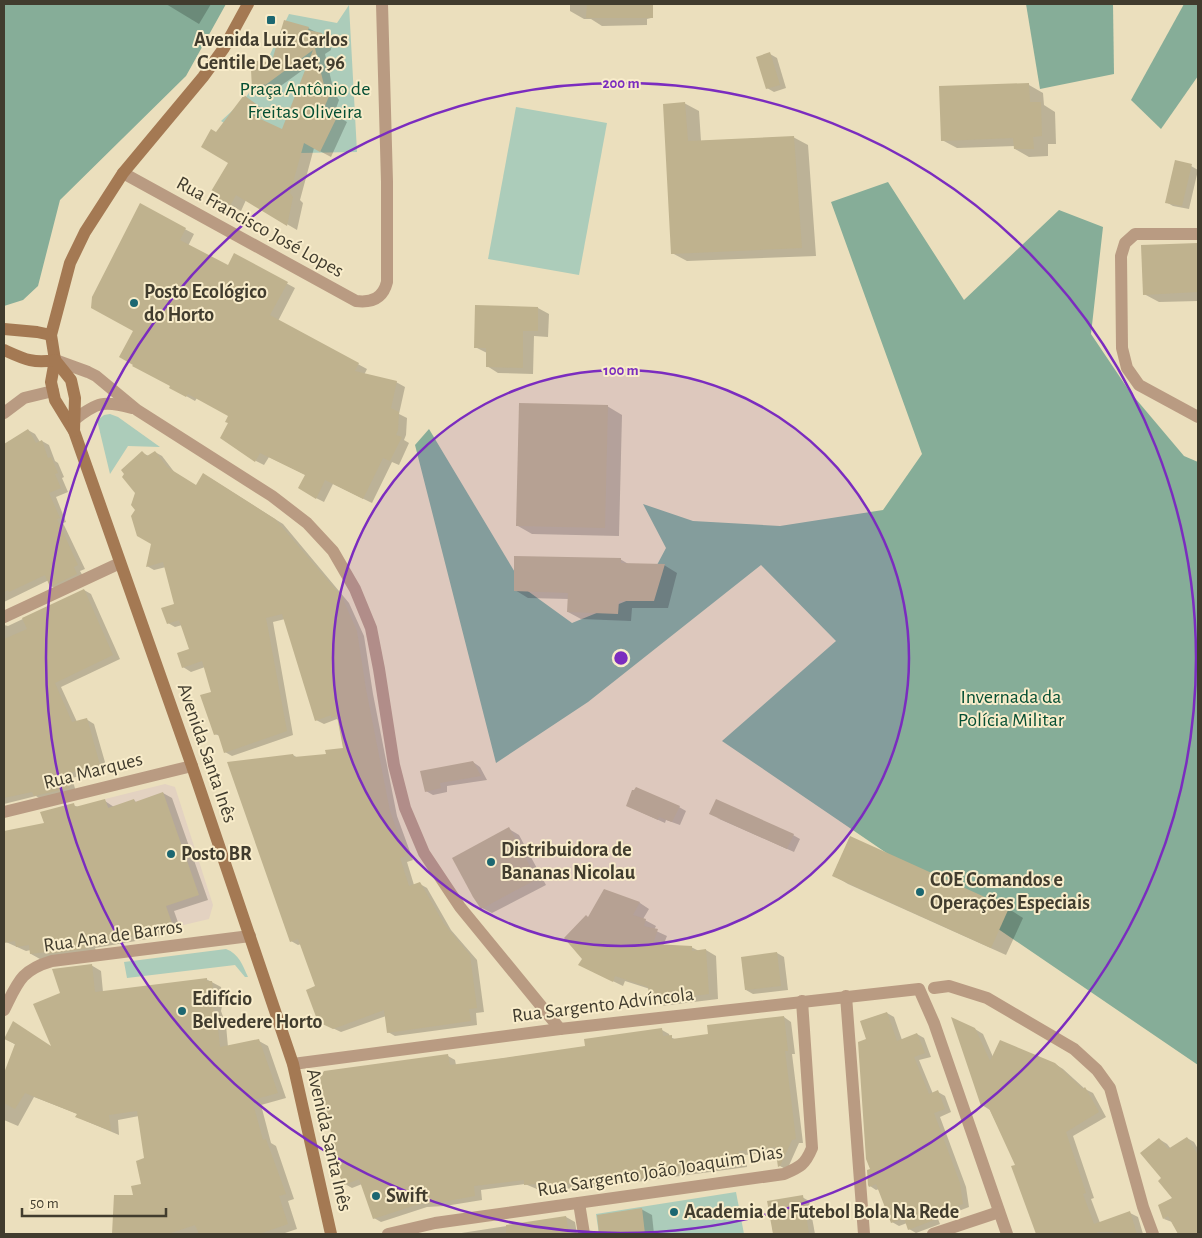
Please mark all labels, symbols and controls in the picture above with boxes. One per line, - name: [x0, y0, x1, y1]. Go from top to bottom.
- marker: Avenida Luiz Carlos Gentile De Laet, 96: [265, 14, 277, 26]
- place label: Avenida Luiz Carlos Gentile De Laet, 96: [194, 30, 348, 73]
- text: 200 m: [602, 76, 640, 91]
- park label: Praça Antônio de Freitas Oliveira: [240, 79, 370, 122]
- street label: Rua Francisco José Lopes: [173, 173, 347, 281]
- place label: Posto Ecológico do Horto: [144, 282, 267, 325]
- marker: Posto Ecológico do Horto: [128, 297, 140, 309]
- text: 100 m: [603, 363, 639, 378]
- centre of rings: [612, 649, 630, 667]
- street label: Avenida Santa Inês: [174, 681, 240, 825]
- park label: Invernada da Polícia Militar: [958, 687, 1065, 730]
- street label: Rua Marques: [41, 749, 145, 793]
- place label: Distribuidora de Bananas Nicolau: [501, 840, 636, 883]
- place label: Posto BR: [181, 844, 252, 864]
- marker: Posto BR: [165, 848, 177, 860]
- marker: Distribuidora de Bananas Nicolau: [485, 856, 497, 868]
- place label: COE Comandos e Operações Especiais: [930, 870, 1090, 913]
- marker: COE Comandos e Operações Especiais: [914, 886, 926, 898]
- street label: Rua Ana de Barros: [42, 916, 184, 956]
- street label: Rua Sargento Advíncola: [511, 984, 695, 1026]
- place label: Edifício Belvedere Horto: [192, 989, 322, 1032]
- marker: Edifício Belvedere Horto: [176, 1005, 188, 1017]
- street label: Avenida Santa Inês: [303, 1067, 355, 1213]
- street label: Rua Sargento João Joaquim Dias: [536, 1142, 784, 1200]
- scale bar: [22, 1186, 166, 1218]
- place label: Swift: [386, 1186, 428, 1206]
- marker: Swift: [370, 1190, 382, 1202]
- text: 50 m: [30, 1196, 59, 1211]
- place label: Academia de Futebol Bola Na Rede: [684, 1202, 959, 1222]
- marker: Academia de Futebol Bola Na Rede: [668, 1206, 680, 1218]

